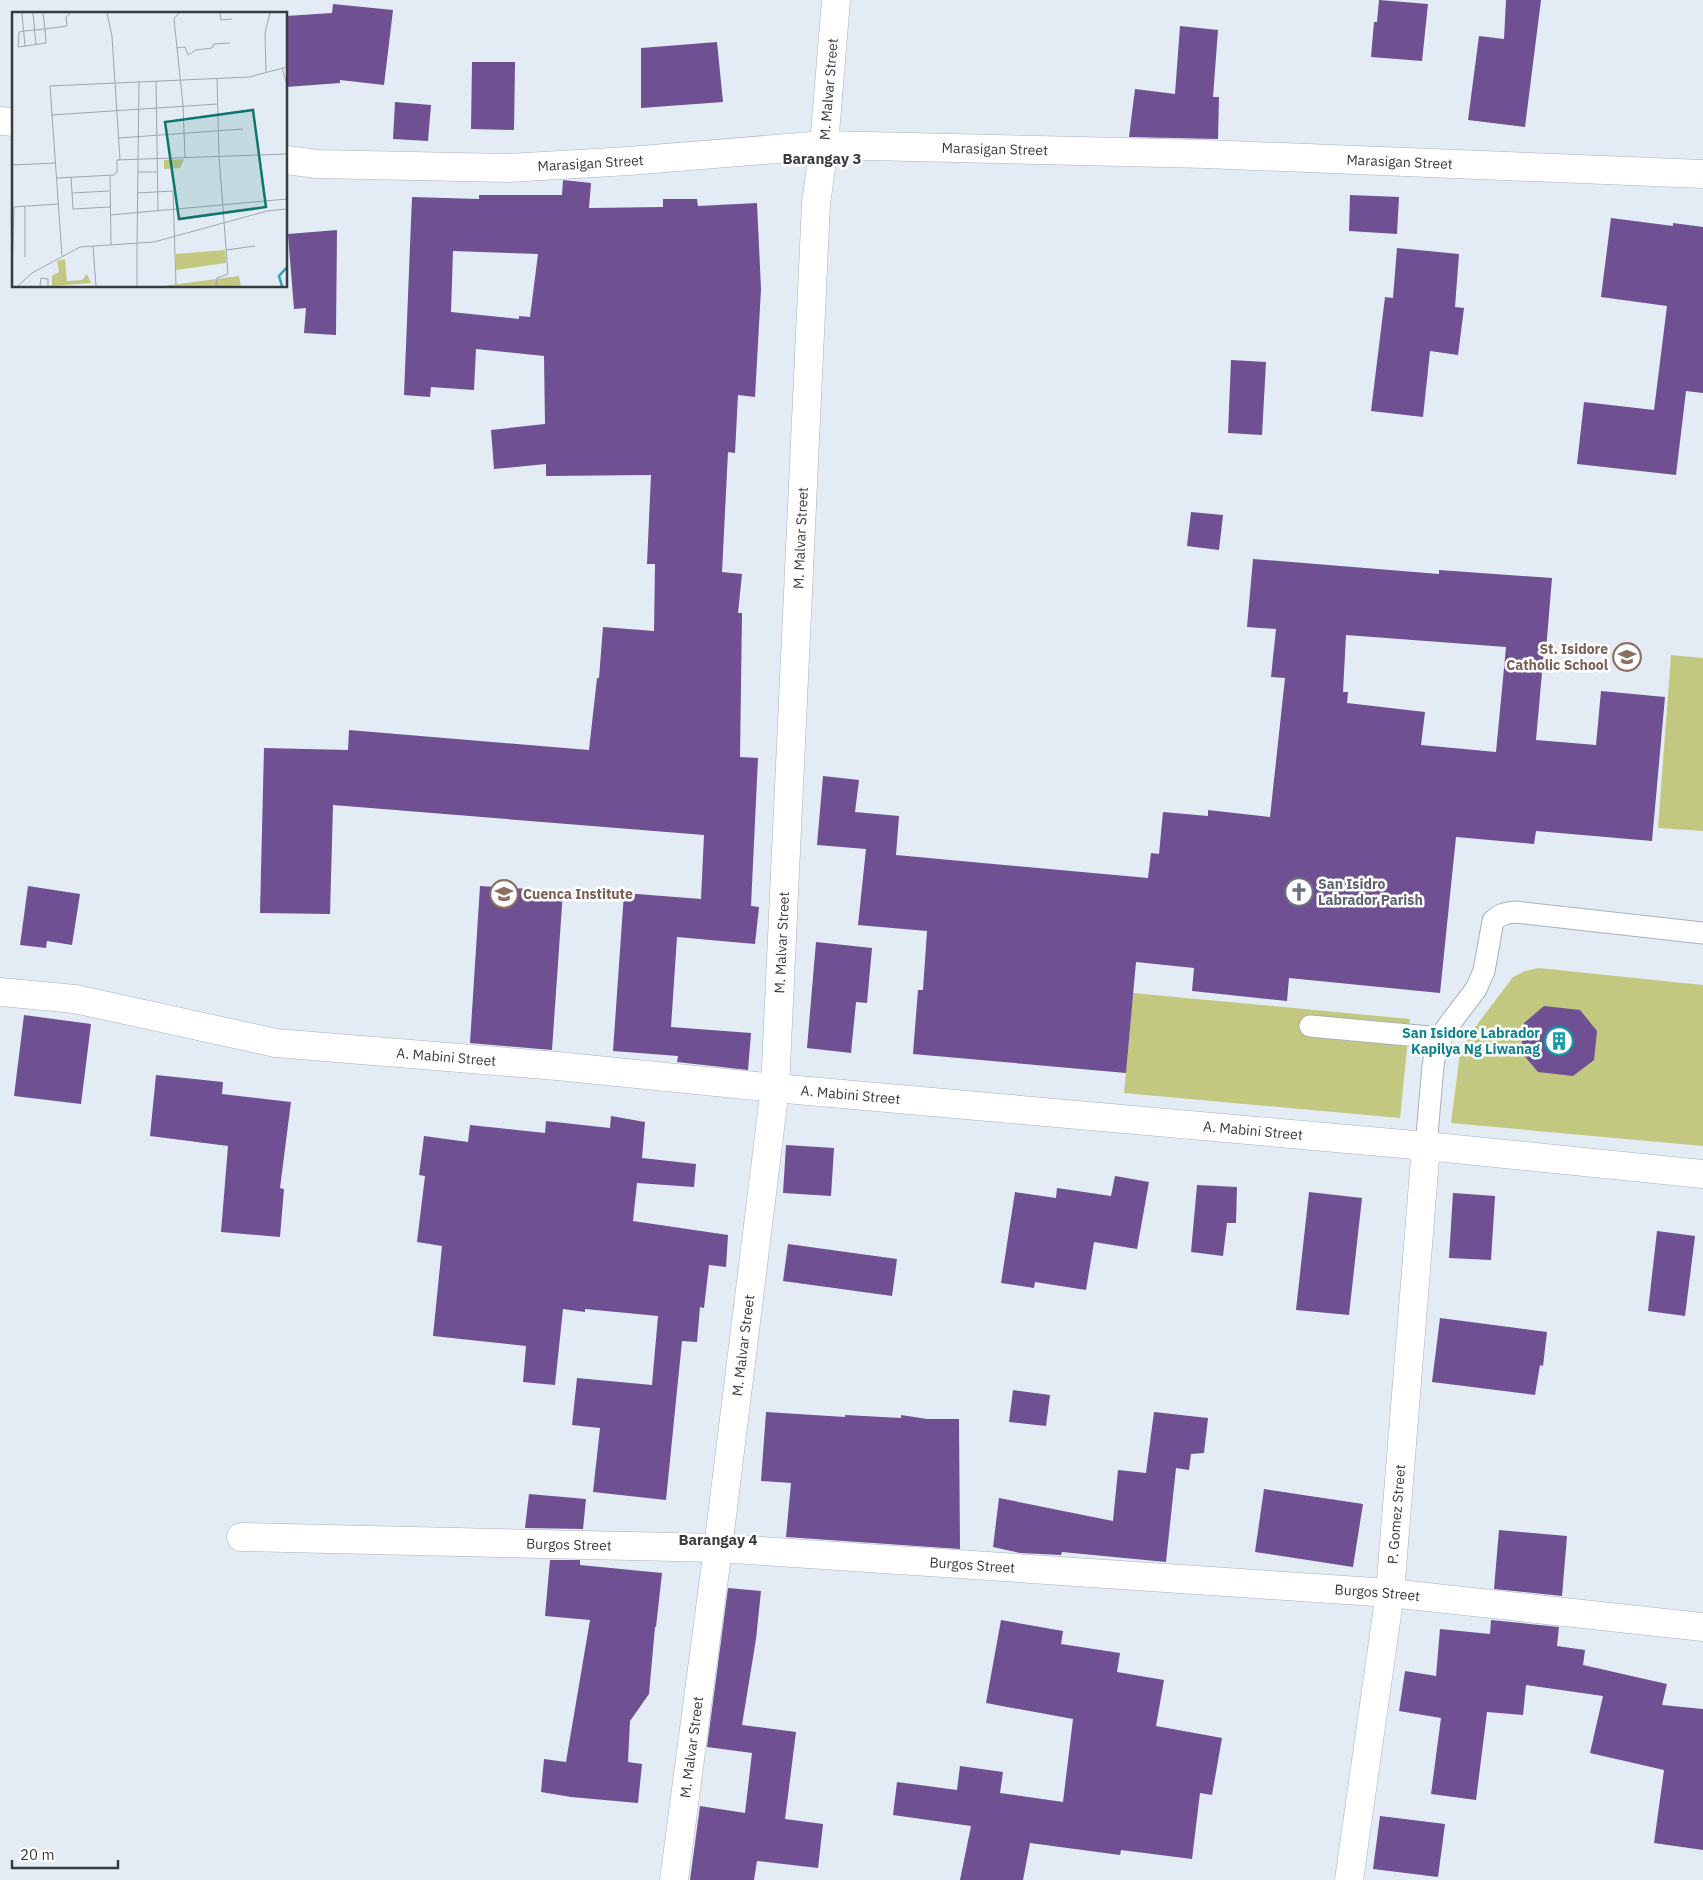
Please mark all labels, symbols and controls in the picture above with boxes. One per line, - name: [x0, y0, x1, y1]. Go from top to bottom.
- inset map: [12, 12, 288, 288]
- street label: M. Malvar Street: [815, 37, 842, 141]
- street label: Marasigan Street: [941, 139, 1048, 159]
- district label: Barangay 3: [782, 149, 862, 168]
- street label: Marasigan Street: [537, 151, 644, 175]
- street label: Marasigan Street: [1346, 151, 1453, 173]
- street label: M. Malvar Street: [789, 486, 812, 589]
- place label: St. Isidore Catholic School: [1506, 640, 1608, 674]
- school or university icon: St. Isidore Catholic School: [1612, 642, 1642, 672]
- place label: San Isidro Labrador Parish: [1318, 875, 1423, 909]
- church icon: San Isidro Labrador Parish: [1284, 877, 1314, 907]
- school or university icon: Cuenca Institute: [489, 879, 519, 909]
- place label: Cuenca Institute: [523, 885, 633, 903]
- street label: M. Malvar Street: [770, 891, 793, 994]
- place label: San Isidore Labrador Kapilya Ng Liwanag: [1402, 1024, 1540, 1058]
- building icon: San Isidore Labrador Kapilya Ng Liwanag: [1544, 1026, 1574, 1056]
- street label: A. Mabini Street: [396, 1044, 497, 1070]
- street label: A. Mabini Street: [800, 1081, 901, 1108]
- street label: A. Mabini Street: [1202, 1117, 1304, 1144]
- street label: M. Malvar Street: [728, 1294, 758, 1397]
- street label: P. Gomez Street: [1383, 1464, 1409, 1565]
- district label: Barangay 4: [678, 1530, 758, 1549]
- street label: Burgos Street: [526, 1535, 612, 1555]
- street label: Burgos Street: [929, 1553, 1016, 1577]
- street label: Burgos Street: [1334, 1580, 1421, 1605]
- street label: M. Malvar Street: [676, 1695, 707, 1799]
- scale bar: [12, 1838, 119, 1870]
- text: 20 m: [20, 1845, 55, 1864]

